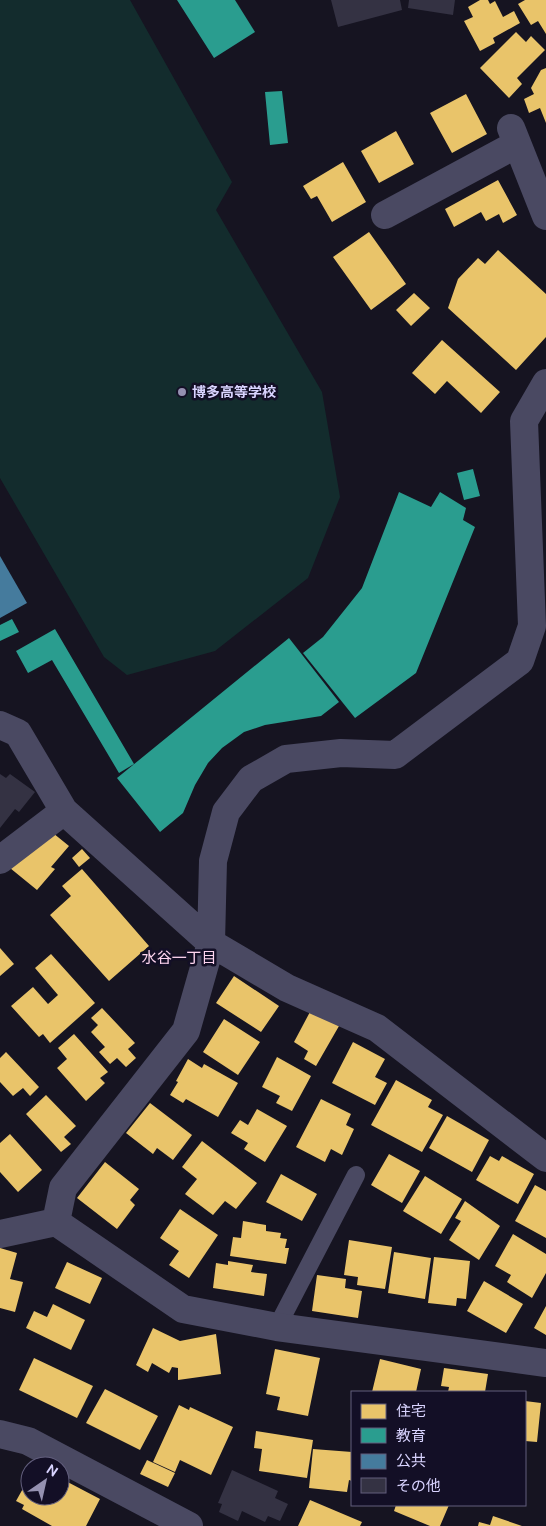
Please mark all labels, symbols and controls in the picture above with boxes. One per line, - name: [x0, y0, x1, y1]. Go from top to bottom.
- place label: 博多高等学校: [192, 384, 276, 400]
- marker: 博多高等学校: [176, 386, 188, 398]
- district label: 水谷一丁目: [141, 949, 217, 966]
- legend: [351, 1391, 526, 1506]
- text: 住宅: [396, 1402, 426, 1419]
- text: 教育: [396, 1427, 426, 1444]
- text: 公共: [396, 1452, 426, 1469]
- north arrow: [20, 1456, 70, 1506]
- text: N: [43, 1461, 61, 1480]
- text: その他: [396, 1477, 441, 1494]

